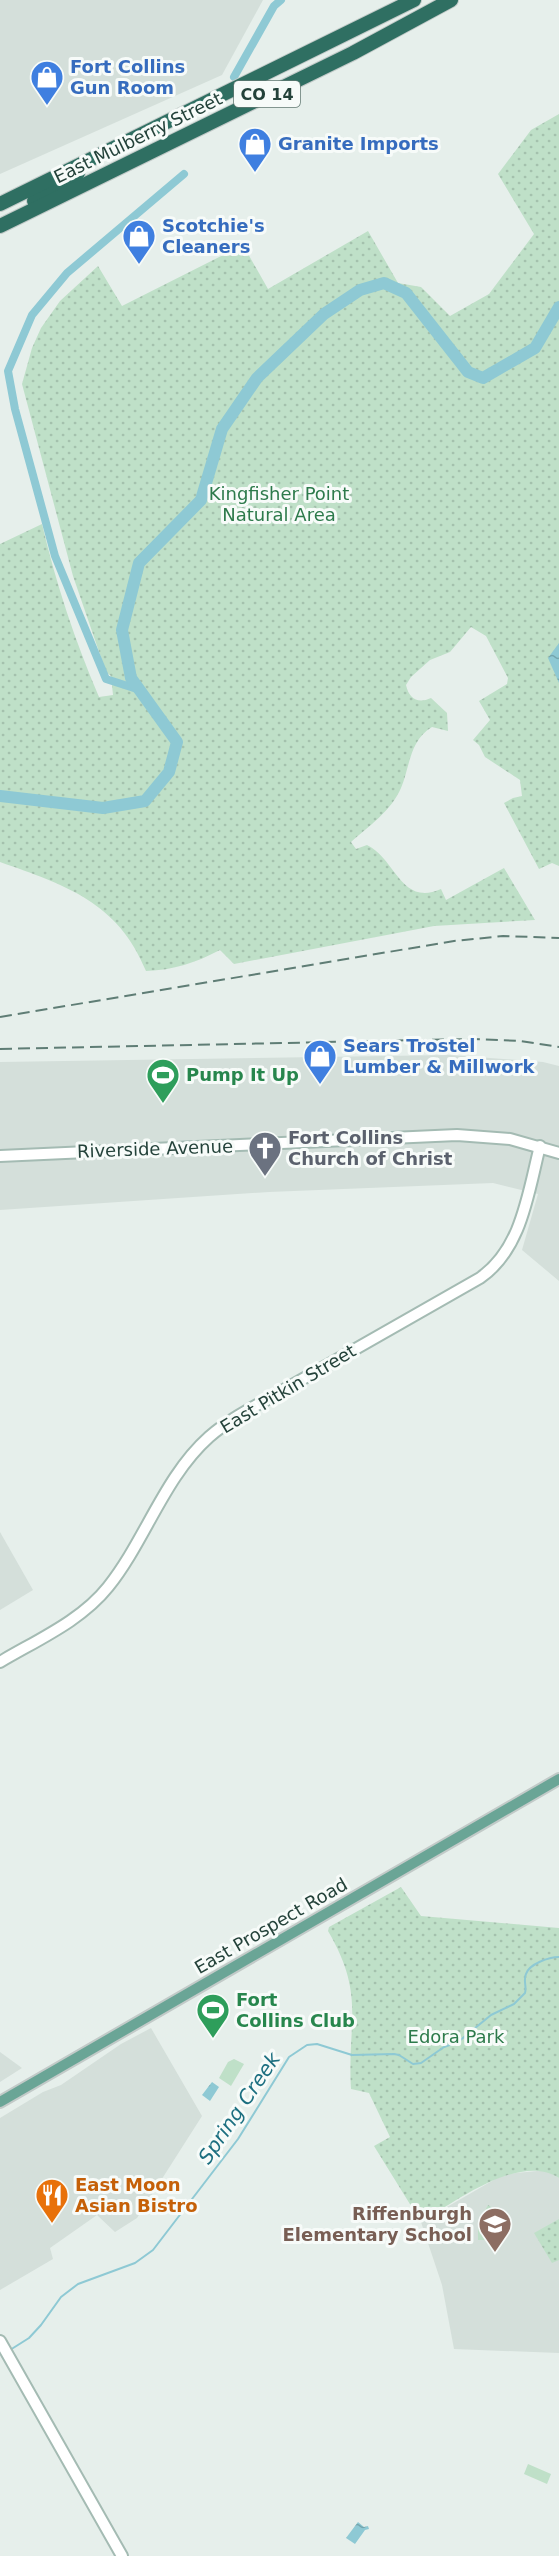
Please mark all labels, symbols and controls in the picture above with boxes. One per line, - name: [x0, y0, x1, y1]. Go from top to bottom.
- place label: Fort Collins Gun Room: [70, 56, 185, 98]
- shop icon: Fort Collins Gun Room: [29, 59, 65, 106]
- road number: CO 14: [234, 81, 300, 107]
- street label: East Mulberry Street: [50, 88, 225, 187]
- shop icon: Granite Imports: [237, 126, 273, 173]
- place label: Granite Imports: [278, 133, 439, 154]
- place label: Scotchie's Cleaners: [162, 215, 265, 257]
- shop icon: Scotchie's Cleaners: [121, 218, 157, 265]
- park label: Kingfisher Point Natural Area: [209, 483, 349, 525]
- place label: Sears Trostel Lumber & Millwork: [343, 1035, 536, 1077]
- shop icon: Sears Trostel Lumber & Millwork: [302, 1038, 338, 1085]
- sports icon: Pump It Up: [145, 1057, 181, 1104]
- place label: Pump It Up: [186, 1064, 299, 1085]
- place label: Fort Collins Church of Christ: [288, 1127, 453, 1169]
- church icon: Fort Collins Church of Christ: [247, 1130, 283, 1177]
- street label: Riverside Avenue: [77, 1135, 233, 1162]
- street label: East Pitkin Street: [216, 1340, 359, 1437]
- street label: East Prospect Road: [191, 1873, 351, 1978]
- place label: Fort Collins Club: [236, 1989, 355, 2031]
- sports icon: Fort Collins Club: [195, 1992, 231, 2039]
- park label: Edora Park: [408, 2026, 505, 2047]
- water label: Spring Creek: [193, 2047, 286, 2168]
- place label: East Moon Asian Bistro: [75, 2174, 198, 2216]
- restaurant icon: East Moon Asian Bistro: [34, 2177, 70, 2224]
- place label: Riffenburgh Elementary School: [283, 2203, 472, 2245]
- school or university icon: Riffenburgh Elementary School: [477, 2206, 513, 2253]

